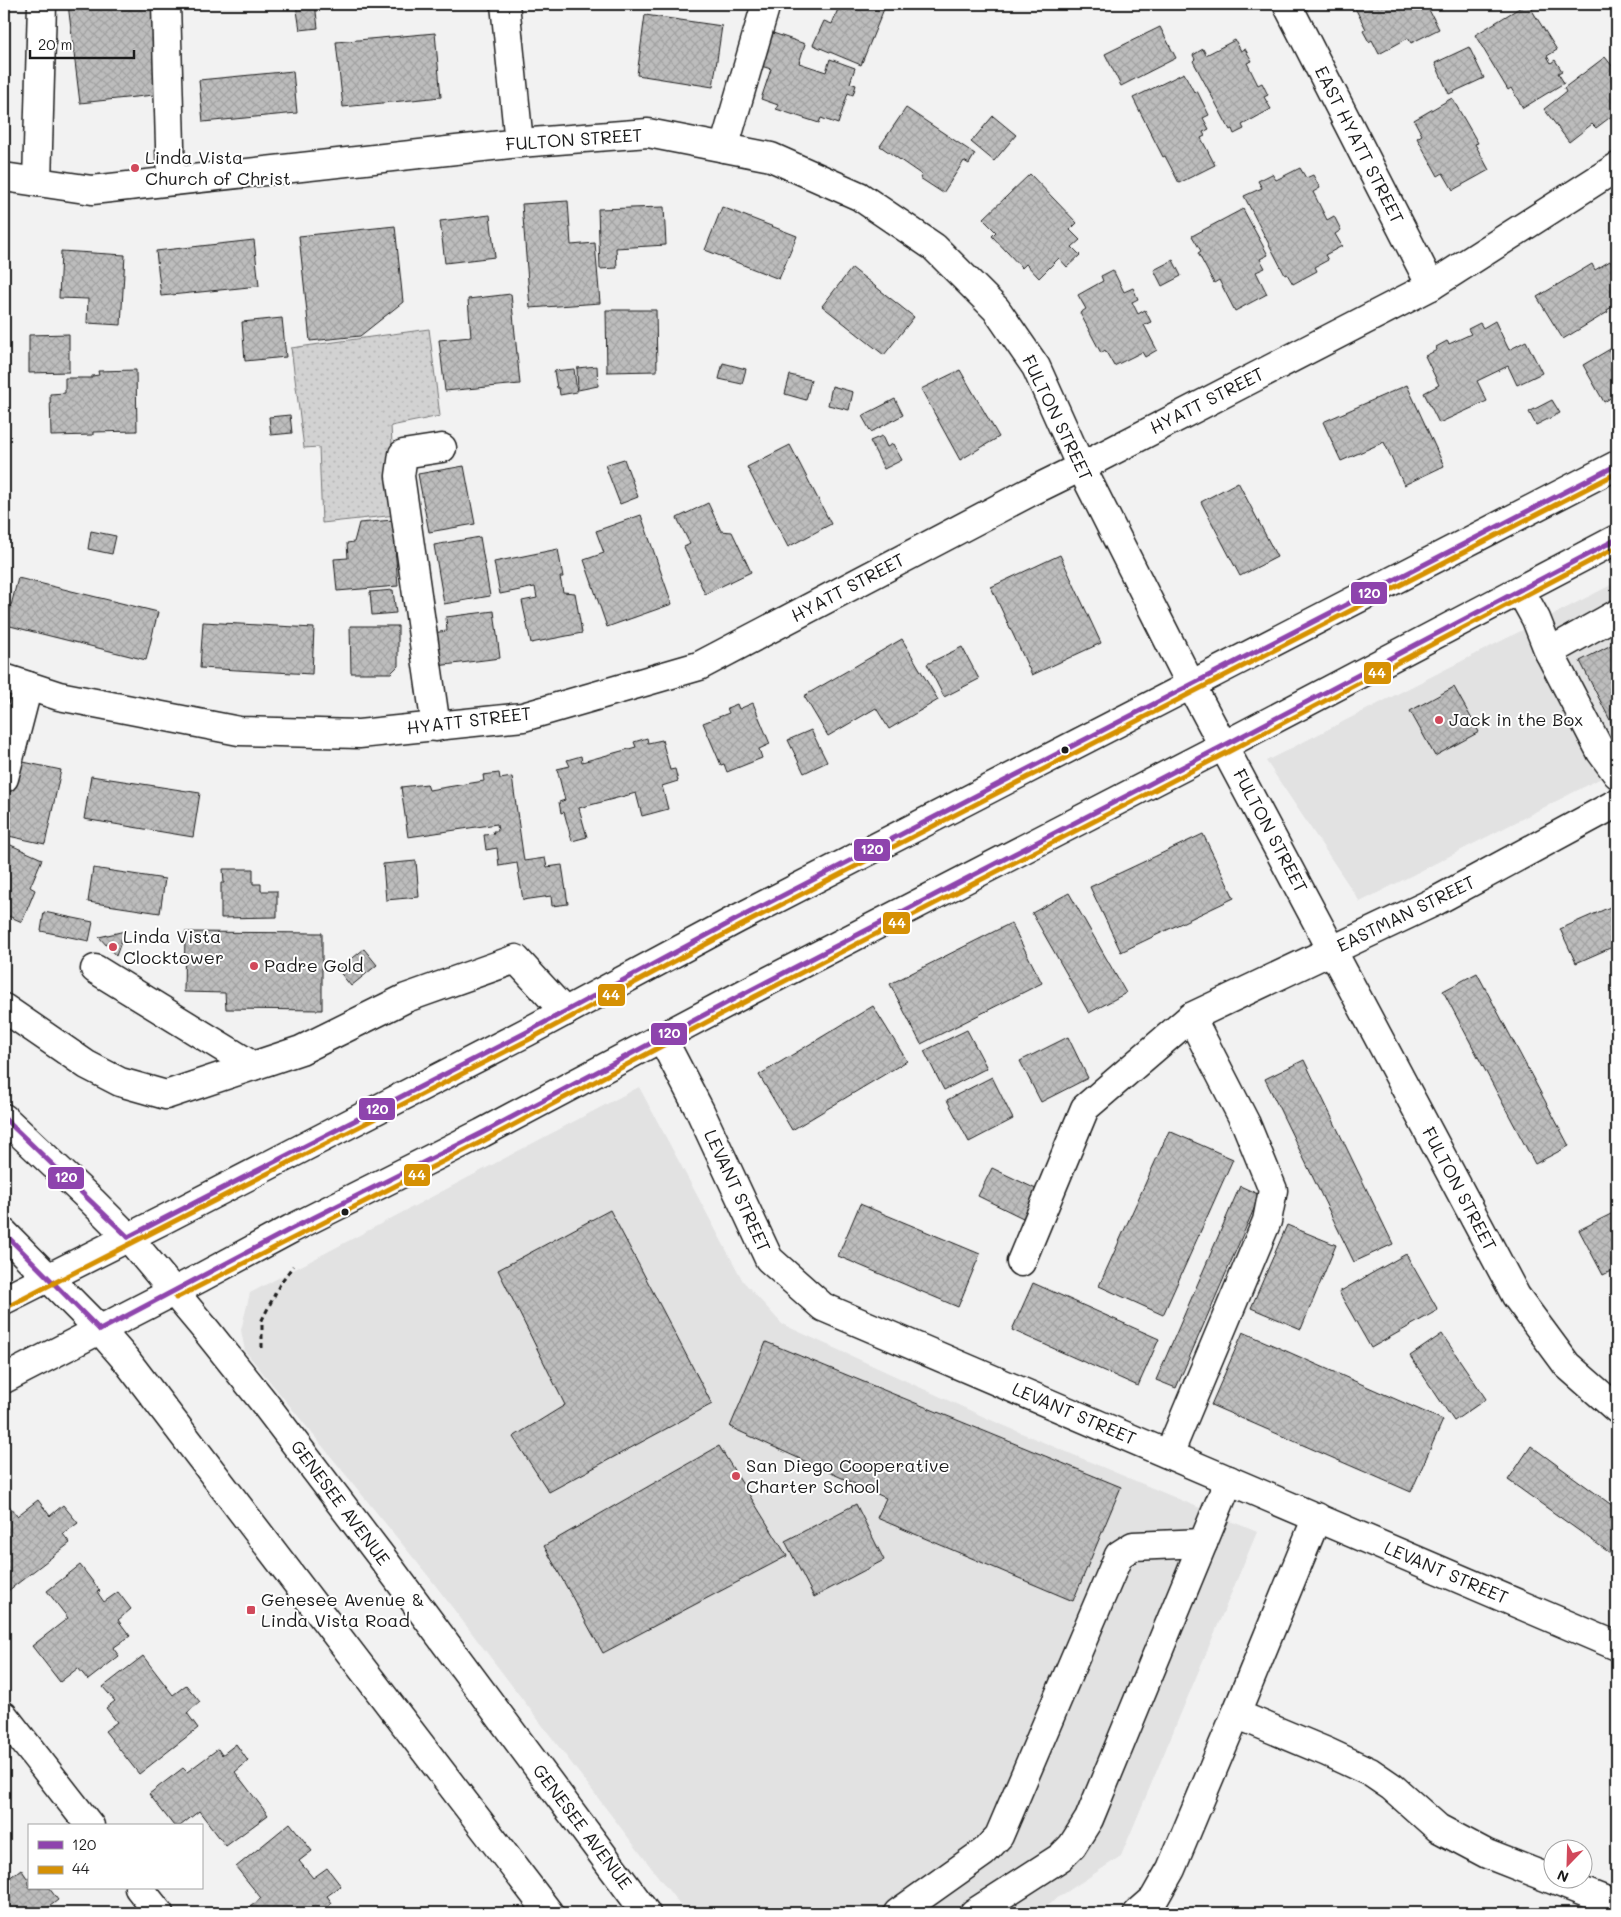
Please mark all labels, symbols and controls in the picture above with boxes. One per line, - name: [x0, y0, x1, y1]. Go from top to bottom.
- scale bar: [30, 28, 134, 60]
- text: 20 m: [38, 34, 72, 54]
- street label: EAST HYATT STREET: [1310, 62, 1410, 227]
- street label: FULTON STREET: [505, 122, 643, 156]
- place label: Linda Vista Church of Christ: [145, 145, 291, 190]
- marker: Linda Vista Church of Christ: [129, 162, 141, 174]
- street label: FULTON STREET: [1017, 351, 1099, 484]
- street label: HYATT STREET: [1145, 361, 1268, 439]
- street label: HYATT STREET: [787, 547, 908, 627]
- line badge: 120: [1350, 581, 1388, 605]
- text: 120: [1357, 583, 1381, 602]
- line badge: 44: [1363, 661, 1392, 685]
- text: 44: [1368, 663, 1386, 682]
- street label: HYATT STREET: [405, 700, 532, 740]
- place label: Jack in the Box: [1449, 707, 1583, 731]
- marker: Jack in the Box: [1433, 714, 1445, 726]
- unlabelled marker: [1060, 745, 1070, 755]
- street label: FULTON STREET: [1228, 764, 1314, 897]
- line badge: 120: [853, 838, 891, 862]
- text: 120: [860, 839, 884, 858]
- street label: EASTMAN STREET: [1332, 869, 1479, 957]
- line badge: 44: [882, 911, 911, 935]
- text: 44: [888, 913, 906, 932]
- place label: Linda Vista Clocktower: [123, 924, 224, 969]
- marker: Linda Vista Clocktower: [107, 941, 119, 953]
- place label: Padre Gold: [264, 953, 364, 977]
- marker: Padre Gold: [248, 960, 260, 972]
- line badge: 44: [597, 983, 626, 1007]
- text: 44: [602, 985, 620, 1004]
- line badge: 120: [650, 1022, 688, 1046]
- text: 120: [657, 1023, 681, 1042]
- line badge: 120: [358, 1097, 396, 1121]
- text: 120: [365, 1099, 389, 1118]
- street label: FULTON STREET: [1417, 1122, 1503, 1255]
- street label: LEVANT STREET: [699, 1125, 777, 1256]
- line badge: 44: [403, 1163, 431, 1187]
- text: 44: [408, 1165, 426, 1184]
- line badge: 120: [47, 1166, 85, 1190]
- text: 120: [54, 1167, 78, 1186]
- unlabelled marker: [340, 1207, 350, 1217]
- street label: LEVANT STREET: [1009, 1376, 1140, 1450]
- street label: GENESEE AVENUE: [286, 1435, 396, 1570]
- place label: San Diego Cooperative Charter School: [746, 1453, 950, 1498]
- marker: San Diego Cooperative Charter School: [730, 1470, 742, 1482]
- street label: LEVANT STREET: [1381, 1535, 1512, 1609]
- place label: Genesee Avenue & Linda Vista Road: [261, 1587, 424, 1632]
- marker: Genesee Avenue & Linda Vista Road: [245, 1604, 257, 1616]
- street label: GENESEE AVENUE: [528, 1759, 638, 1894]
- legend: [28, 1824, 202, 1890]
- text: 120: [72, 1834, 96, 1854]
- north arrow: [1544, 1840, 1594, 1890]
- text: 44: [72, 1858, 90, 1878]
- text: N: [1554, 1866, 1571, 1887]

